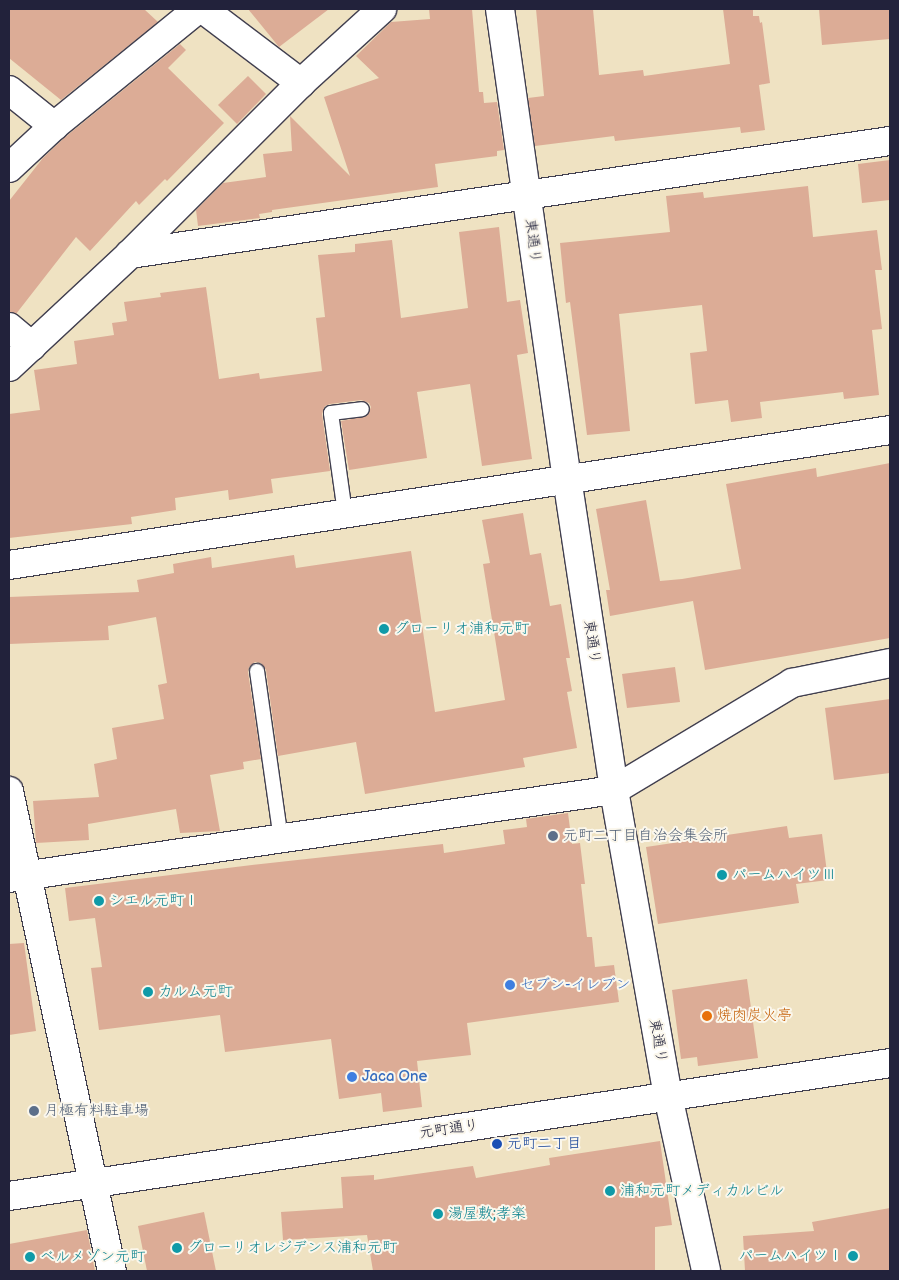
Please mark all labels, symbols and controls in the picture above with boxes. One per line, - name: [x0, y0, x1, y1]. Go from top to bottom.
- street label: 東通り: [521, 217, 545, 265]
- street label: 東通り: [580, 618, 604, 666]
- place label: グローリオ浦和元町: [394, 620, 529, 638]
- marker: グローリオ浦和元町: [378, 623, 390, 635]
- place label: 元町二丁目自治会集会所: [563, 827, 728, 845]
- marker: 元町二丁目自治会集会所: [547, 830, 559, 842]
- place label: パームハイツⅢ: [732, 866, 837, 884]
- marker: パームハイツⅢ: [716, 869, 728, 881]
- place label: シエル元町Ⅰ: [109, 892, 199, 910]
- marker: シエル元町Ⅰ: [93, 895, 105, 907]
- place label: セブン-イレブン: [520, 976, 630, 994]
- marker: セブン-イレブン: [504, 979, 516, 991]
- place label: カルム元町: [158, 983, 233, 1001]
- marker: カルム元町: [142, 986, 154, 998]
- place label: 焼肉炭火亭: [717, 1007, 792, 1025]
- marker: 焼肉炭火亭: [701, 1010, 713, 1022]
- street label: 東通り: [645, 1017, 671, 1065]
- place label: Jaca One: [362, 1068, 427, 1086]
- marker: Jaca One: [346, 1071, 358, 1083]
- place label: 月極有料駐車場: [44, 1102, 149, 1120]
- marker: 月極有料駐車場: [28, 1105, 40, 1117]
- street label: 元町通り: [418, 1116, 480, 1142]
- place label: 元町二丁目: [507, 1135, 582, 1153]
- marker: 元町二丁目: [491, 1138, 503, 1150]
- place label: 浦和元町メディカルビル: [620, 1182, 785, 1200]
- marker: 浦和元町メディカルビル: [604, 1185, 616, 1197]
- place label: 湯屋敷;孝楽: [448, 1205, 526, 1223]
- marker: 湯屋敷;孝楽: [432, 1208, 444, 1220]
- place label: グローリオレジデンス浦和元町: [187, 1239, 397, 1257]
- marker: グローリオレジデンス浦和元町: [171, 1242, 183, 1254]
- place label: パームハイツⅠ: [738, 1247, 843, 1265]
- place label: ベルメゾン元町: [40, 1248, 145, 1266]
- marker: パームハイツⅠ: [847, 1250, 859, 1262]
- marker: ベルメゾン元町: [24, 1251, 36, 1263]

